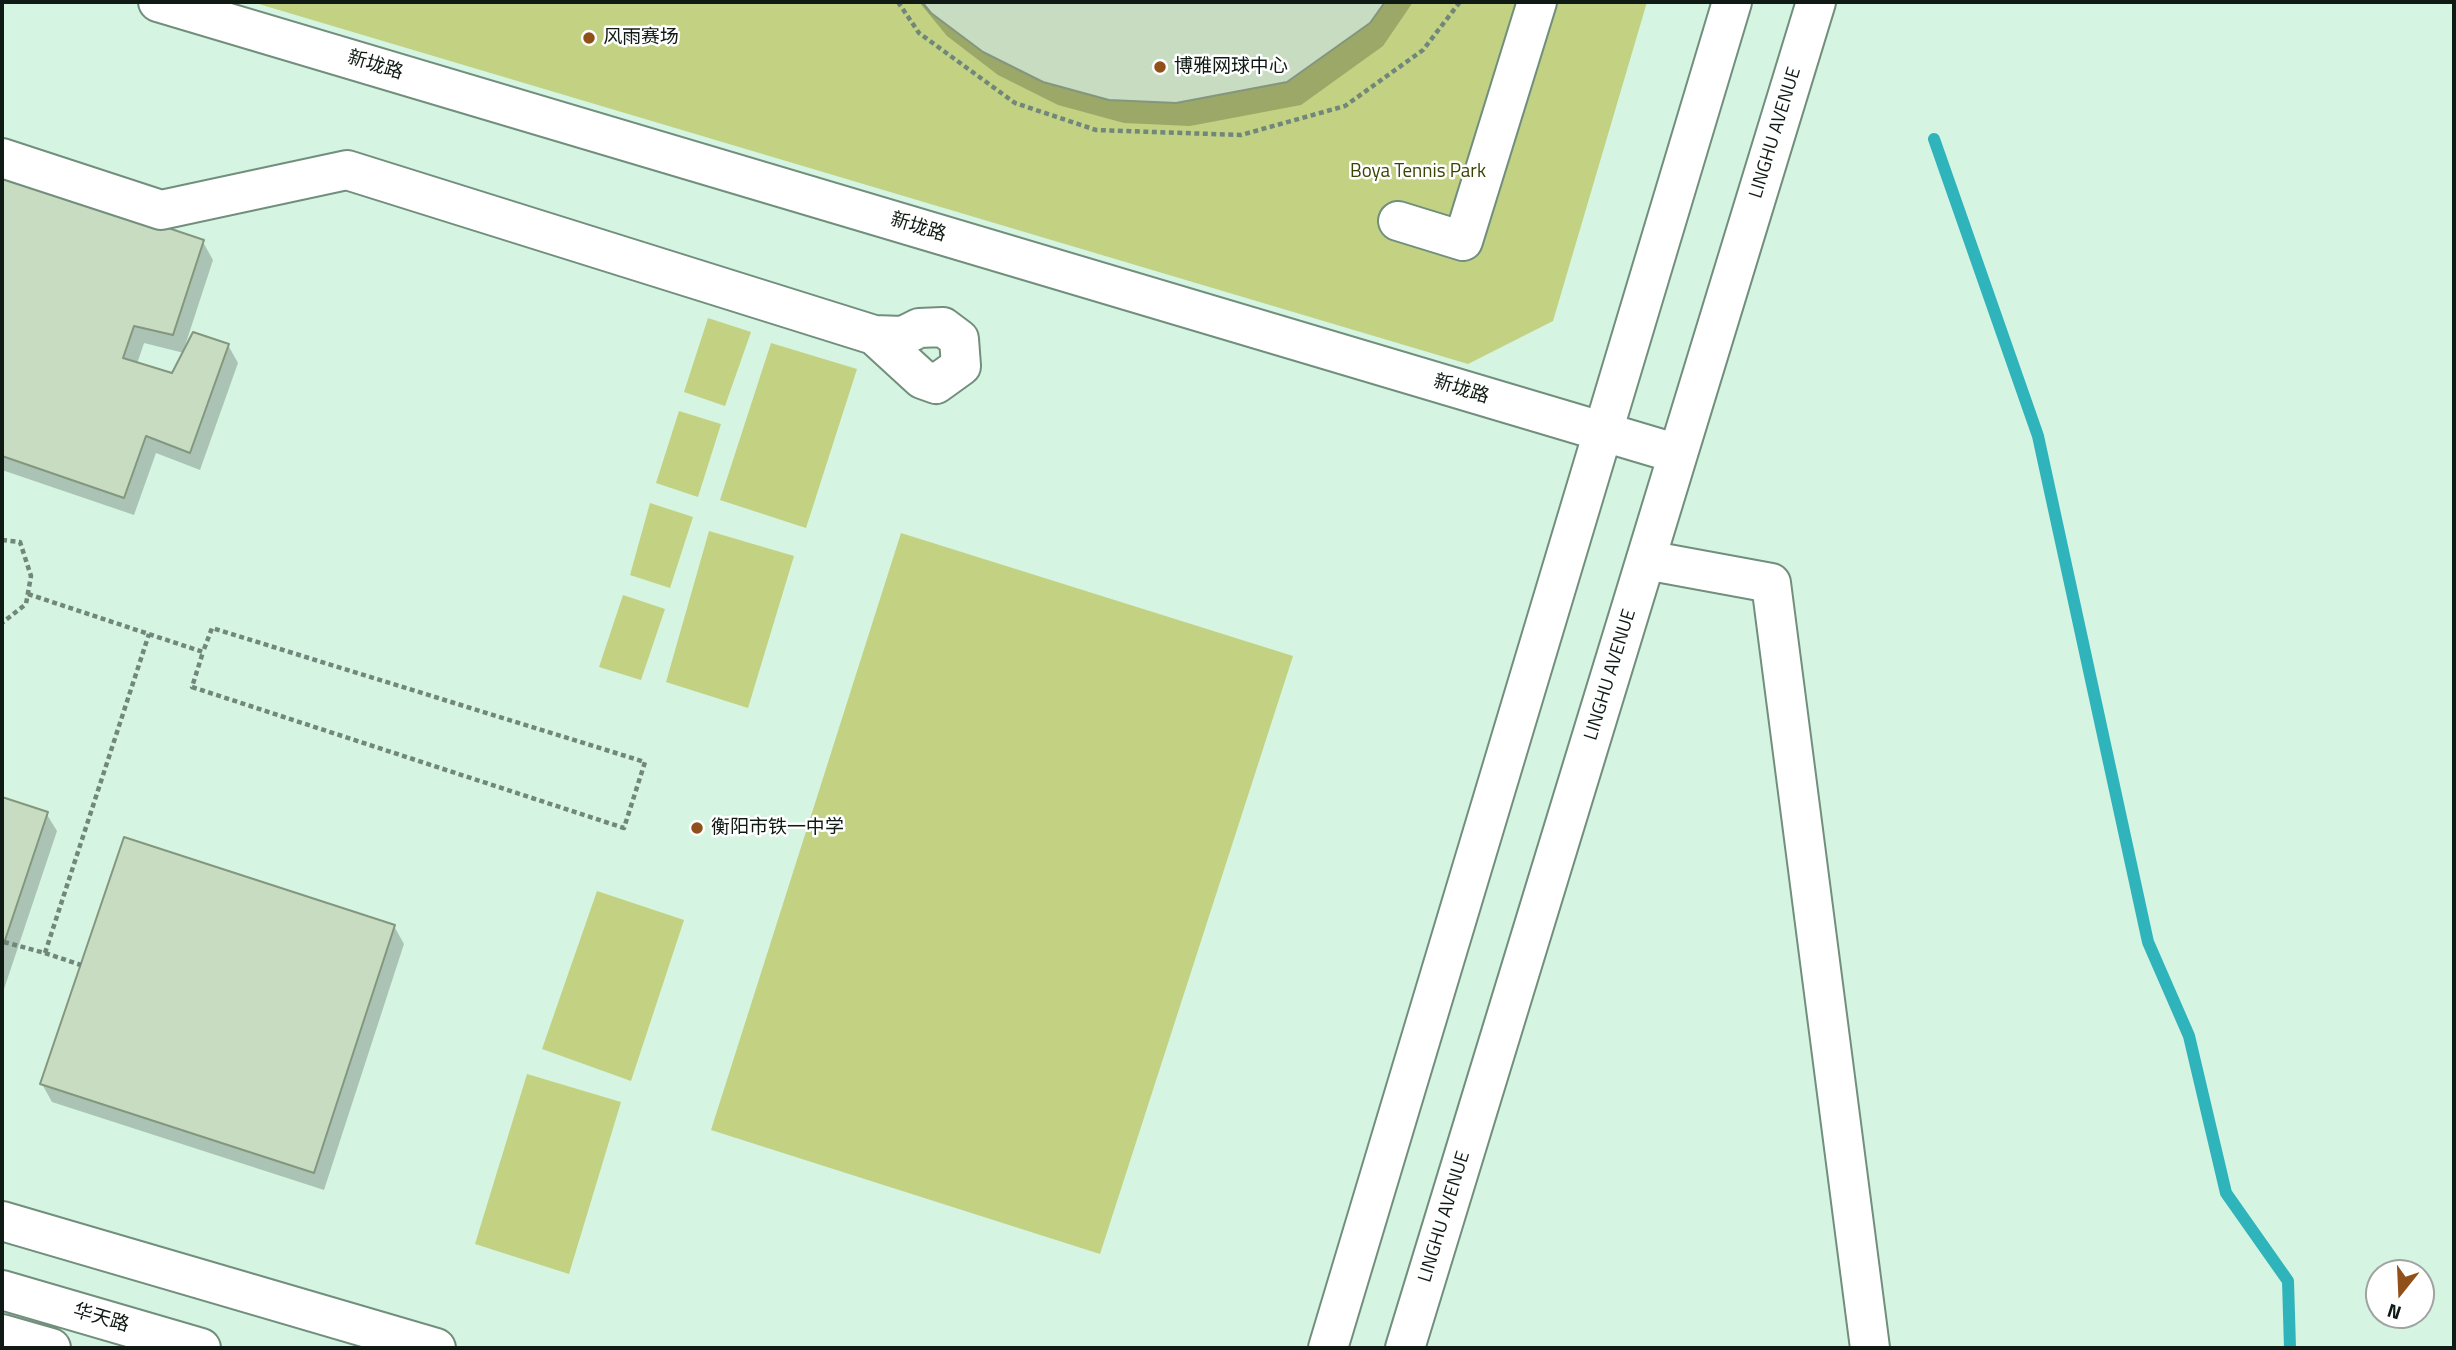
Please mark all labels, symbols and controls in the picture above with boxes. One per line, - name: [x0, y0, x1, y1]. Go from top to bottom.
- place label: 风雨赛场: [603, 27, 679, 49]
- marker: 风雨赛场: [581, 30, 597, 46]
- street label: 新垅路: [344, 47, 406, 85]
- place label: 博雅网球中心: [1174, 56, 1288, 78]
- marker: 博雅网球中心: [1152, 59, 1168, 75]
- street label: LINGHU AVENUE: [1745, 65, 1807, 201]
- park label: Boya Tennis Park: [1350, 161, 1486, 183]
- street label: 新垅路: [887, 209, 949, 247]
- street label: 新垅路: [1430, 371, 1492, 409]
- street label: LINGHU AVENUE: [1580, 607, 1642, 743]
- place label: 衡阳市铁一中学: [711, 817, 844, 839]
- marker: 衡阳市铁一中学: [689, 820, 705, 836]
- street label: LINGHU AVENUE: [1414, 1149, 1476, 1285]
- north arrow: [2365, 1259, 2435, 1329]
- text: N: [2383, 1297, 2405, 1328]
- street label: 华天路: [70, 1300, 132, 1338]

